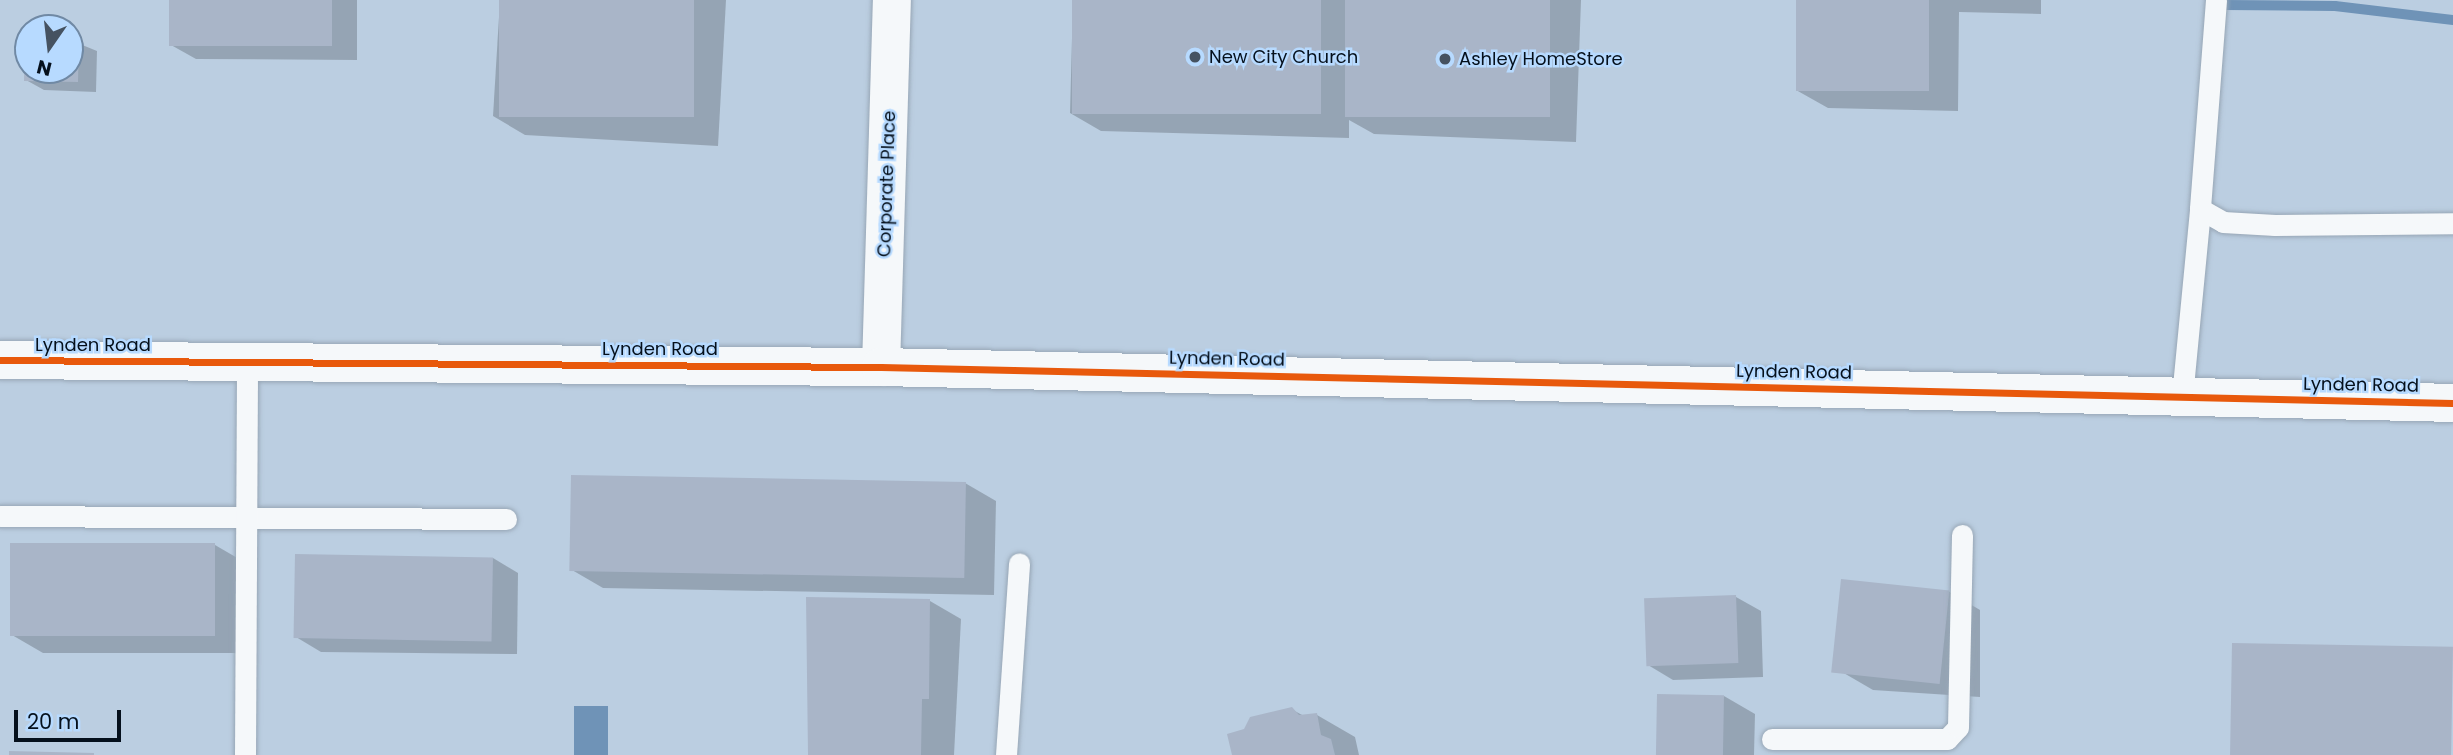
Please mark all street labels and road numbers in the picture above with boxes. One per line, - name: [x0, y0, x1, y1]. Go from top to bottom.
- street label: Corporate Place: [874, 111, 900, 257]
- street label: Lynden Road: [35, 334, 151, 356]
- street label: Lynden Road: [602, 338, 718, 360]
- street label: Lynden Road: [1169, 347, 1285, 371]
- street label: Lynden Road: [1736, 360, 1852, 384]
- street label: Lynden Road: [2303, 373, 2419, 397]

